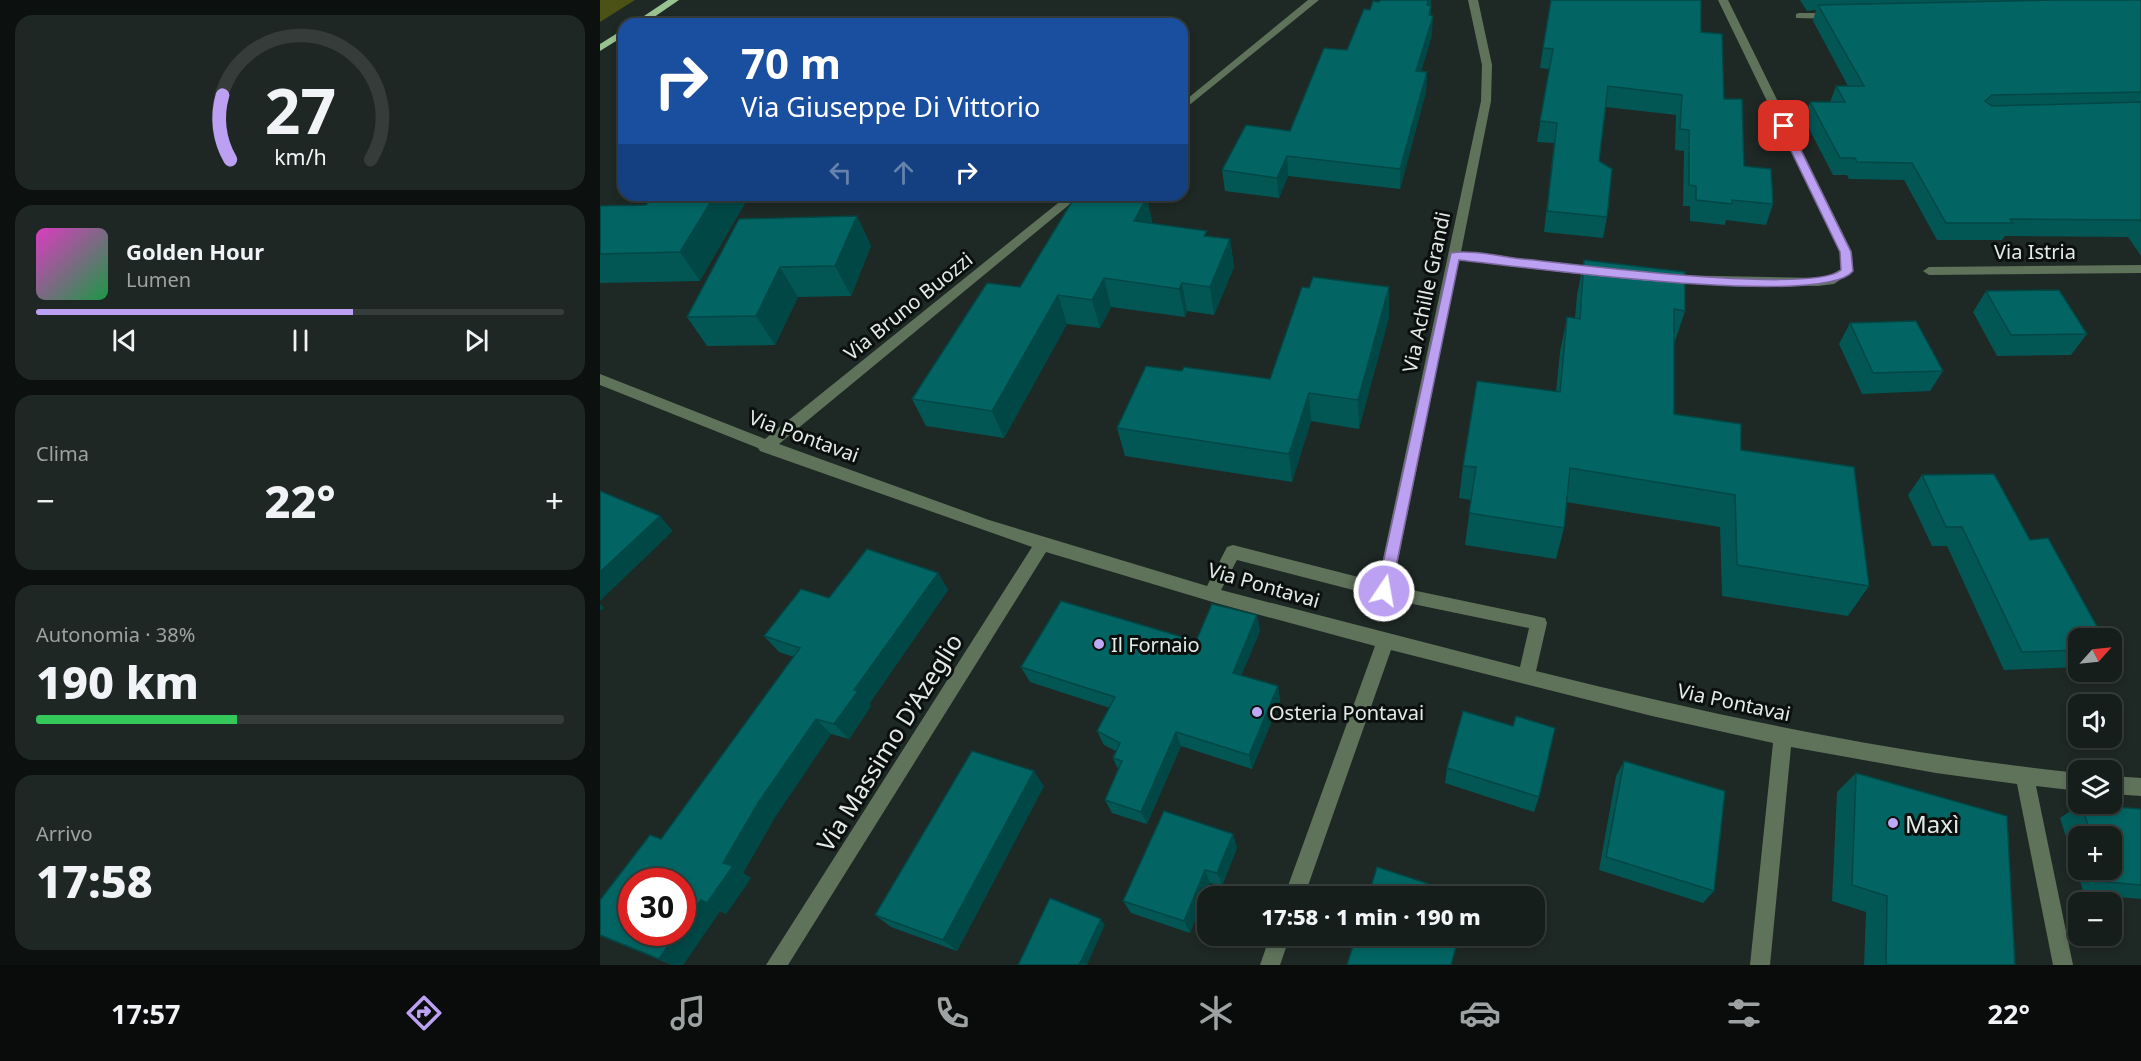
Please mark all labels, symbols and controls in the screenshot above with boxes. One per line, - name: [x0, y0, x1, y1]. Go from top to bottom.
- text: 70 m: [741, 34, 841, 91]
- icon: right: [642, 42, 720, 120]
- text: 27: [264, 67, 336, 152]
- text: Via Giuseppe Di Vittorio: [741, 88, 1040, 125]
- pin: [1758, 100, 1809, 151]
- icon: arrive: [1767, 109, 1800, 142]
- text: km/h: [274, 142, 326, 171]
- icon: left: [824, 156, 857, 189]
- icon: ahead: [887, 156, 920, 189]
- icon: right: [950, 156, 983, 189]
- street label: Via Achille Grandi: [1396, 209, 1456, 375]
- text: Golden Hour: [126, 236, 264, 266]
- street label: Via Istria: [1994, 238, 2076, 265]
- street label: Via Bruno Buozzi: [838, 246, 978, 366]
- text: Lumen: [126, 266, 191, 293]
- icon: previous: [108, 324, 141, 357]
- icon: pause: [284, 324, 317, 357]
- icon: next: [460, 324, 493, 357]
- street label: Via Pontavai: [745, 404, 863, 468]
- text: Clima: [36, 440, 89, 467]
- text: 22°: [264, 470, 336, 531]
- text: −: [36, 478, 55, 523]
- text: +: [545, 478, 564, 523]
- street label: Via Pontavai: [1205, 556, 1323, 614]
- position arrow: [1352, 559, 1416, 623]
- text: Autonomia · 38%: [36, 621, 195, 648]
- street label: Via Massimo D'Azeglio: [809, 627, 969, 857]
- north arrow: [2068, 628, 2122, 682]
- map controls: [2068, 628, 2122, 946]
- place label: Il Fornaio: [1111, 631, 1200, 658]
- marker: Il Fornaio: [1092, 637, 1106, 651]
- text: 190 km: [36, 651, 199, 712]
- street label: Via Pontavai: [1675, 677, 1793, 727]
- button: sound: [2068, 694, 2122, 748]
- place label: Osteria Pontavai: [1269, 699, 1424, 726]
- marker: Osteria Pontavai: [1250, 705, 1264, 719]
- button: layers: [2068, 760, 2122, 814]
- place label: Maxì: [1905, 807, 1959, 840]
- marker: Maxì: [1886, 816, 1900, 830]
- text: Arrivo: [36, 820, 93, 847]
- button: +: [2068, 826, 2122, 880]
- text: 17:58: [36, 850, 153, 911]
- speed limit sign: 30: [618, 868, 696, 946]
- button: −: [2068, 892, 2122, 946]
- text: 17:58 · 1 min · 190 m: [1261, 901, 1481, 931]
- icon: directions: [403, 992, 445, 1034]
- icon: music: [667, 992, 709, 1034]
- icon: phone: [931, 992, 973, 1034]
- icon: climate: [1195, 992, 1237, 1034]
- icon: car: [1459, 992, 1501, 1034]
- icon: filters: [1723, 992, 1765, 1034]
- text: 17:57: [111, 995, 180, 1032]
- text: 22°: [1988, 995, 2030, 1032]

